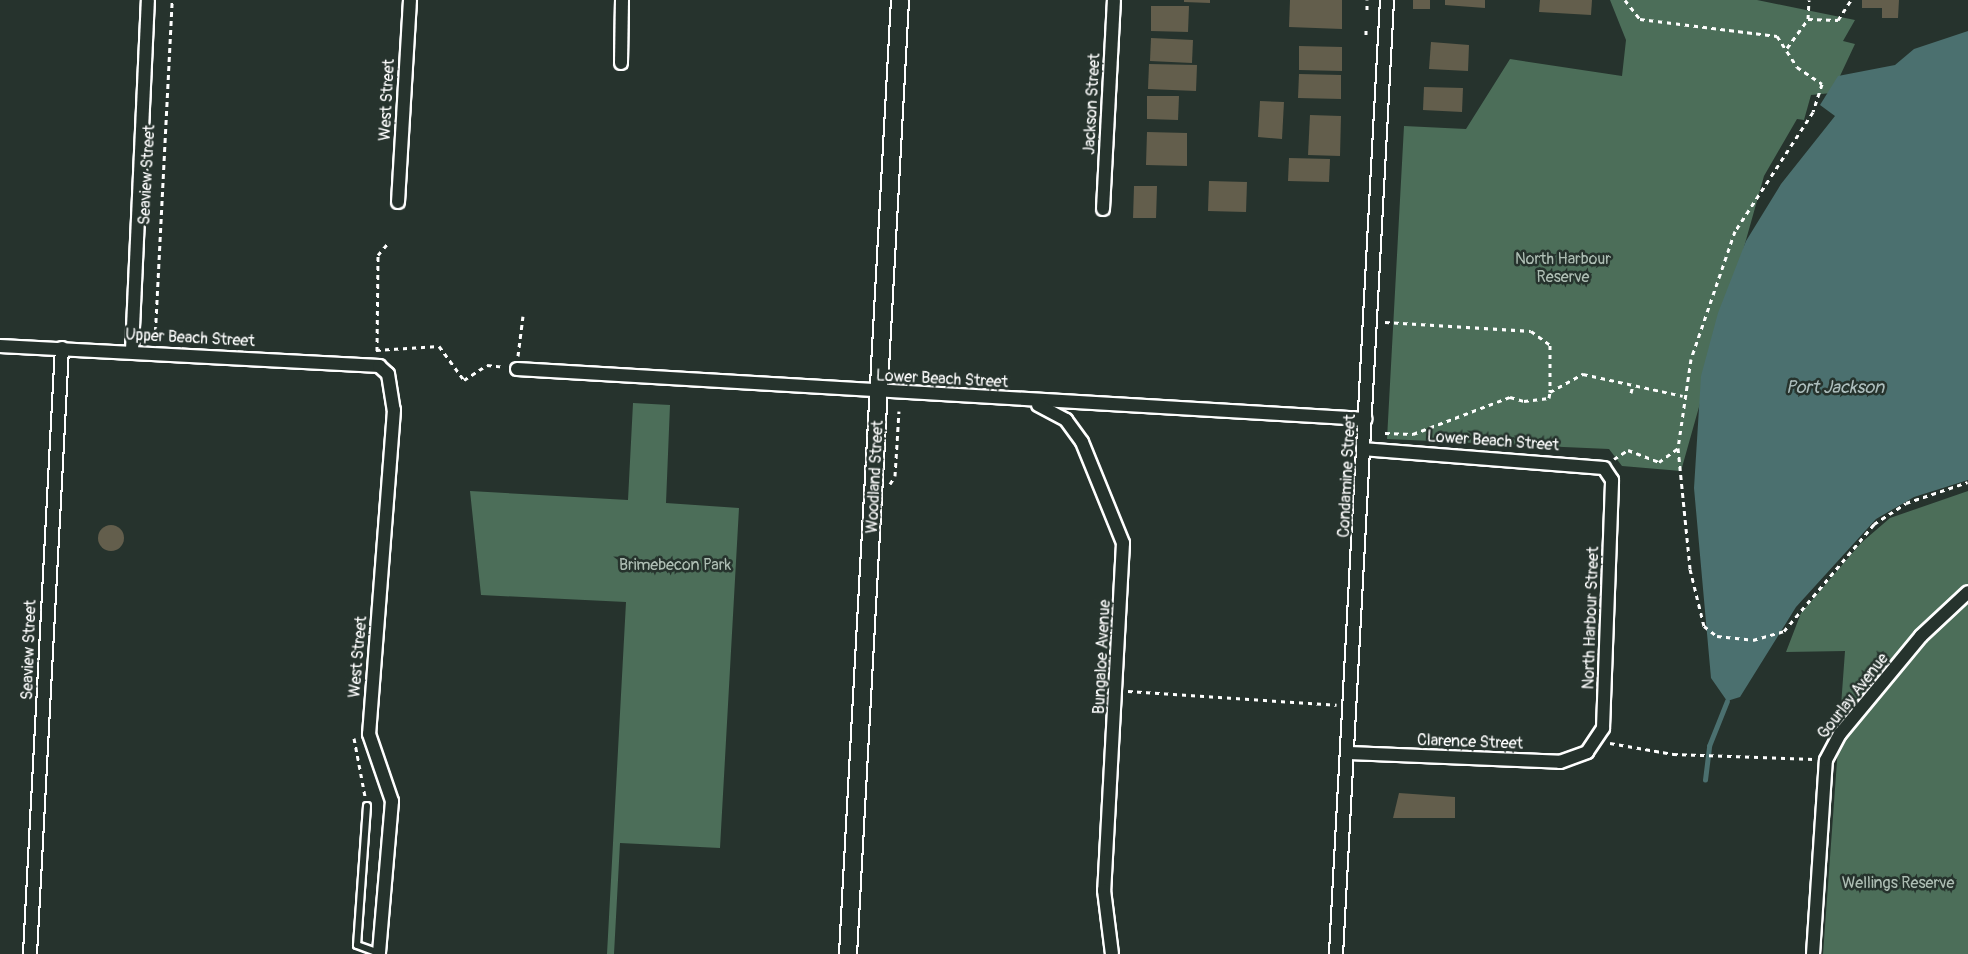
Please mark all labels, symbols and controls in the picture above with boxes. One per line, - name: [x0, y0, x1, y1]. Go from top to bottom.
- street label: Jackson Street: [1080, 53, 1104, 155]
- street label: West Street: [375, 59, 399, 141]
- street label: Seaview Street: [135, 124, 159, 226]
- park label: North Harbour Reserve: [1515, 249, 1611, 287]
- street label: Upper Beach Street: [125, 325, 255, 351]
- street label: Lower Beach Street: [875, 366, 1009, 392]
- water label: Port Jackson: [1786, 377, 1884, 399]
- street label: Condamine Street: [1334, 414, 1360, 538]
- street label: Woodland Street: [862, 420, 888, 534]
- street label: Lower Beach Street: [1426, 427, 1560, 455]
- street label: North Harbour Street: [1579, 546, 1603, 690]
- park label: Brimebecon Park: [619, 555, 731, 575]
- street label: Bungaloe Avenue: [1089, 599, 1115, 715]
- street label: Seaview Street: [18, 600, 40, 700]
- street label: West Street: [345, 615, 371, 699]
- street label: Gourlay Avenue: [1814, 649, 1892, 743]
- street label: Clarence Street: [1417, 731, 1523, 753]
- park label: Wellings Reserve: [1842, 873, 1954, 893]

